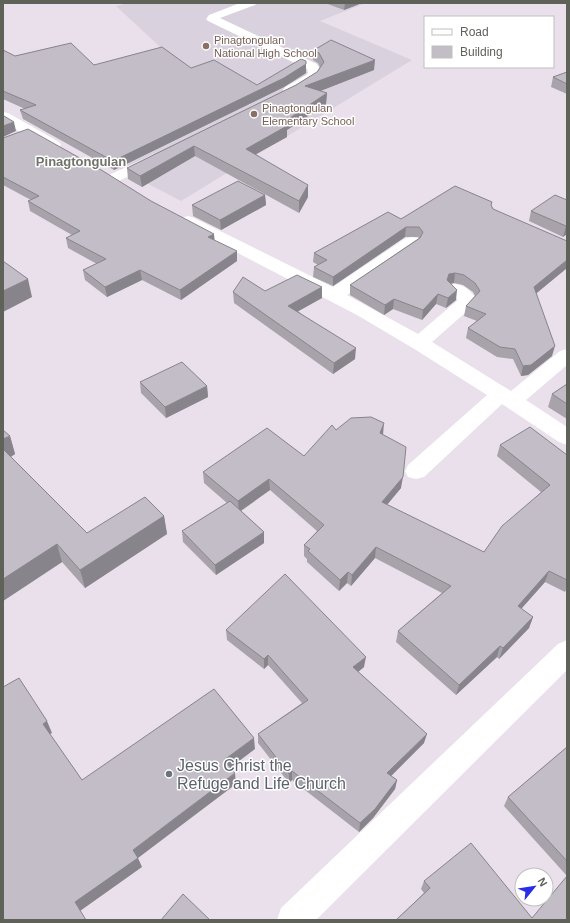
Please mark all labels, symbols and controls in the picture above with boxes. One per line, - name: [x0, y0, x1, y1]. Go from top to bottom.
- legend: [424, 16, 554, 68]
- text: Road: [460, 25, 489, 39]
- place label: Pinagtongulan National High School: [214, 34, 317, 59]
- marker: Pinagtongulan National High School: [201, 41, 211, 51]
- text: Building: [460, 45, 503, 59]
- place label: Pinagtongulan Elementary School: [262, 102, 354, 127]
- marker: Pinagtongulan Elementary School: [249, 109, 259, 119]
- district label: Pinagtongulan: [36, 154, 126, 169]
- place label: Jesus Christ the Refuge and Life Church: [177, 757, 346, 792]
- marker: Jesus Christ the Refuge and Life Church: [164, 769, 174, 779]
- north arrow: [514, 867, 554, 907]
- text: N: [535, 876, 550, 888]

